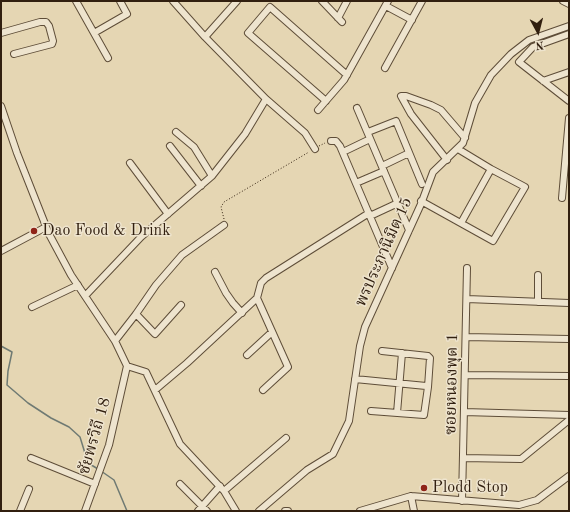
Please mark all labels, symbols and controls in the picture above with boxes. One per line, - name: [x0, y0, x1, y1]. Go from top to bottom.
- north arrow: [518, 12, 558, 52]
- text: N: [535, 38, 544, 50]
- street label: พรประภานิมิต 15: [351, 194, 417, 310]
- place label: Dao Food & Drink: [42, 221, 171, 241]
- marker: Dao Food & Drink: [29, 226, 39, 236]
- street label: ซอยหนองพุด 1: [442, 333, 462, 435]
- street label: ชัยพรวิถี 18: [75, 395, 115, 477]
- place label: Plodd Stop: [432, 478, 508, 498]
- marker: Plodd Stop: [419, 483, 429, 493]

